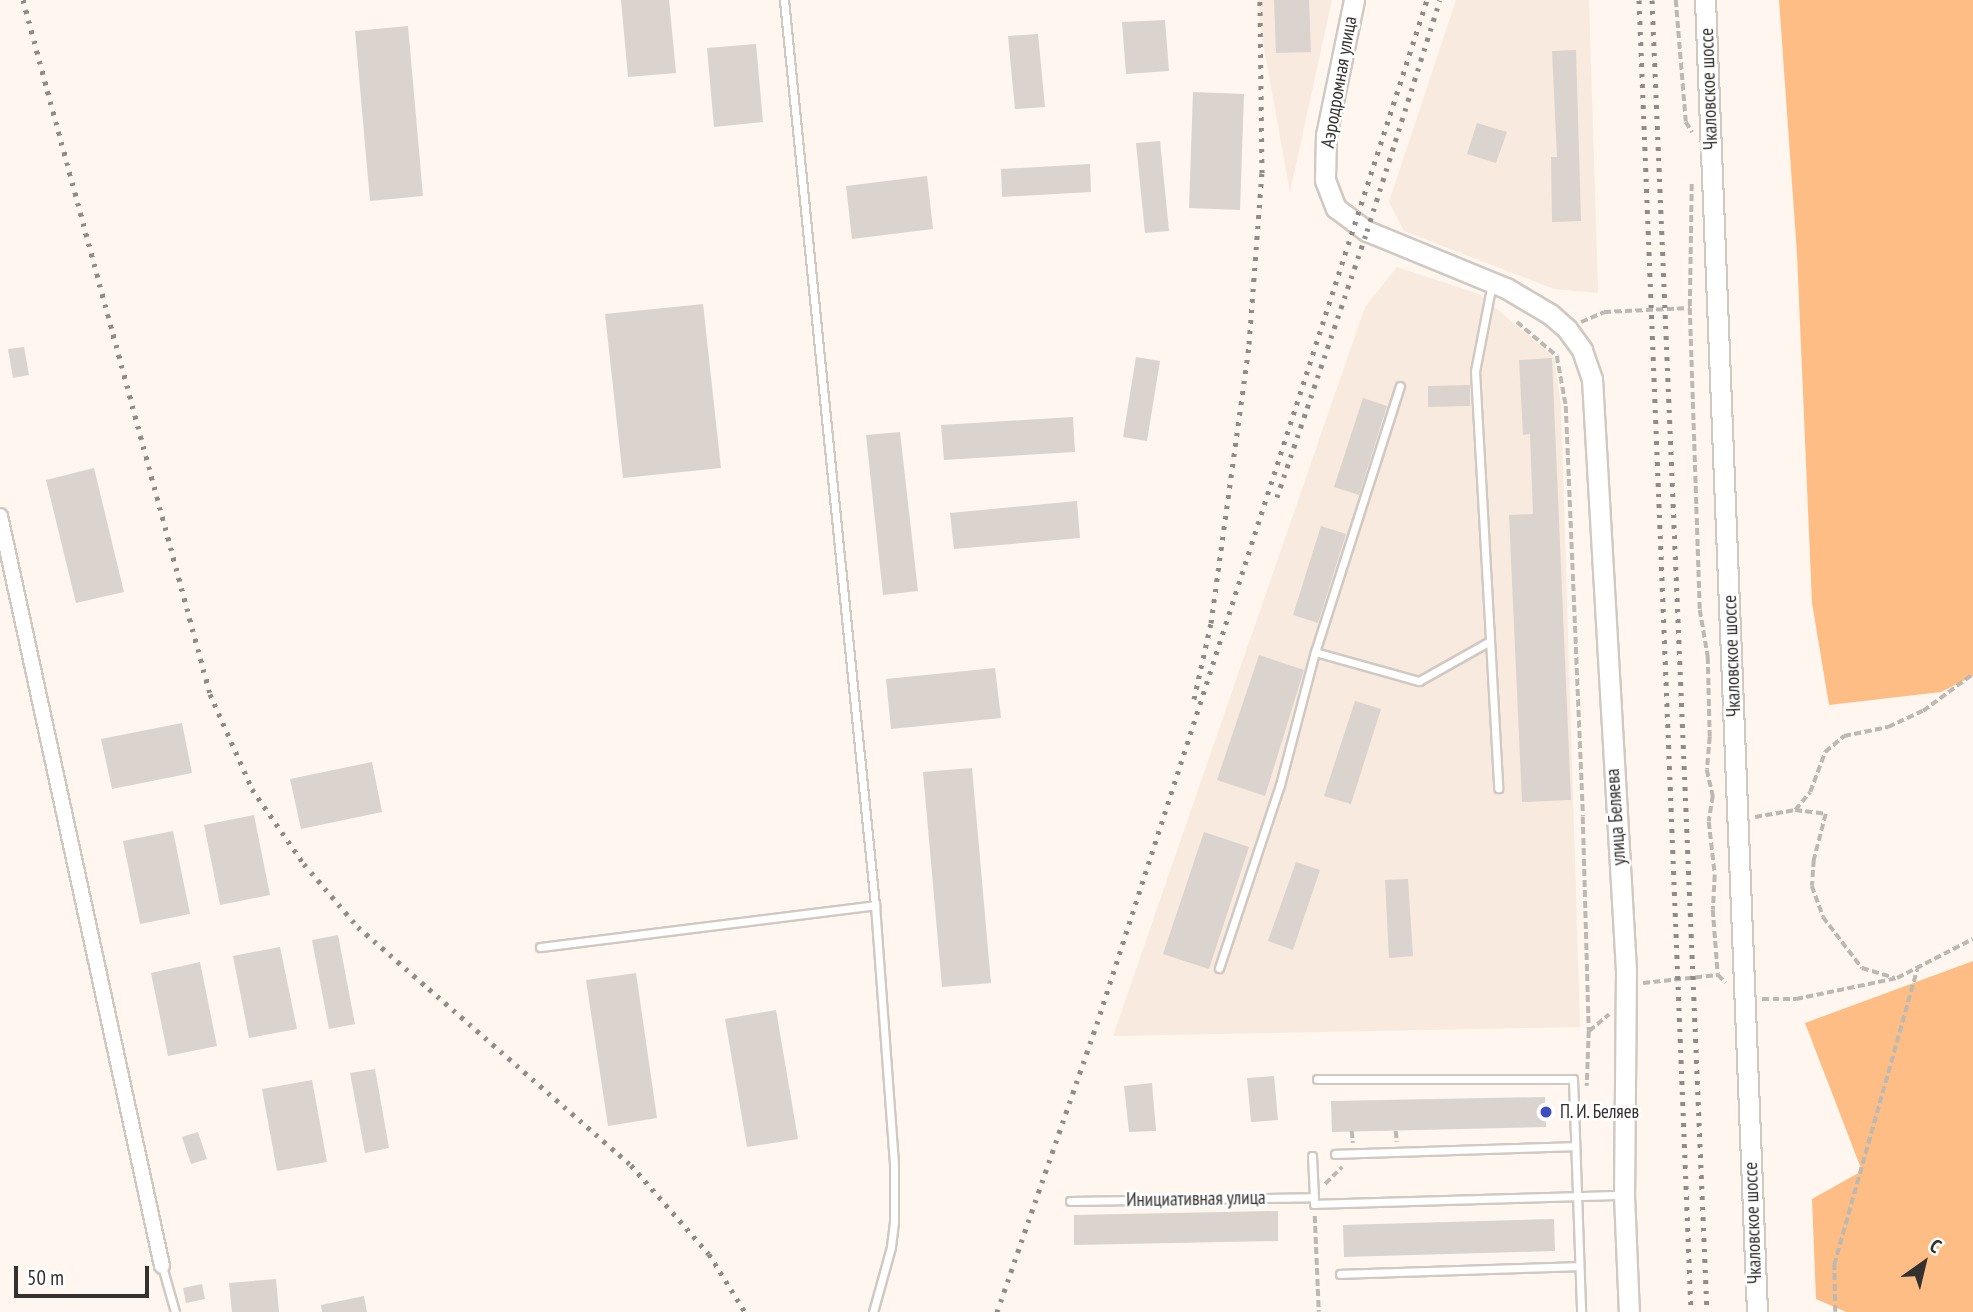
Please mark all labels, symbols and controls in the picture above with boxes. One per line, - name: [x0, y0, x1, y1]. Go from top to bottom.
- street label: Аэродромная улица: [1316, 14, 1362, 150]
- street label: Чкаловское шоссе: [1695, 28, 1723, 150]
- street label: Чкаловское шоссе: [1718, 595, 1746, 717]
- street label: улица Беляева: [1601, 768, 1631, 866]
- place label: П. И. Беляев: [1560, 1101, 1642, 1123]
- marker: П. И. Беляев: [1538, 1104, 1554, 1120]
- street label: Чкаловское шоссе: [1739, 1162, 1767, 1284]
- street label: Инициативная улица: [1126, 1186, 1266, 1212]
- north arrow: [1889, 1228, 1959, 1298]
- text: С: [1925, 1233, 1946, 1258]
- scale bar: [18, 1252, 152, 1296]
- text: 50 m: [27, 1264, 64, 1291]

